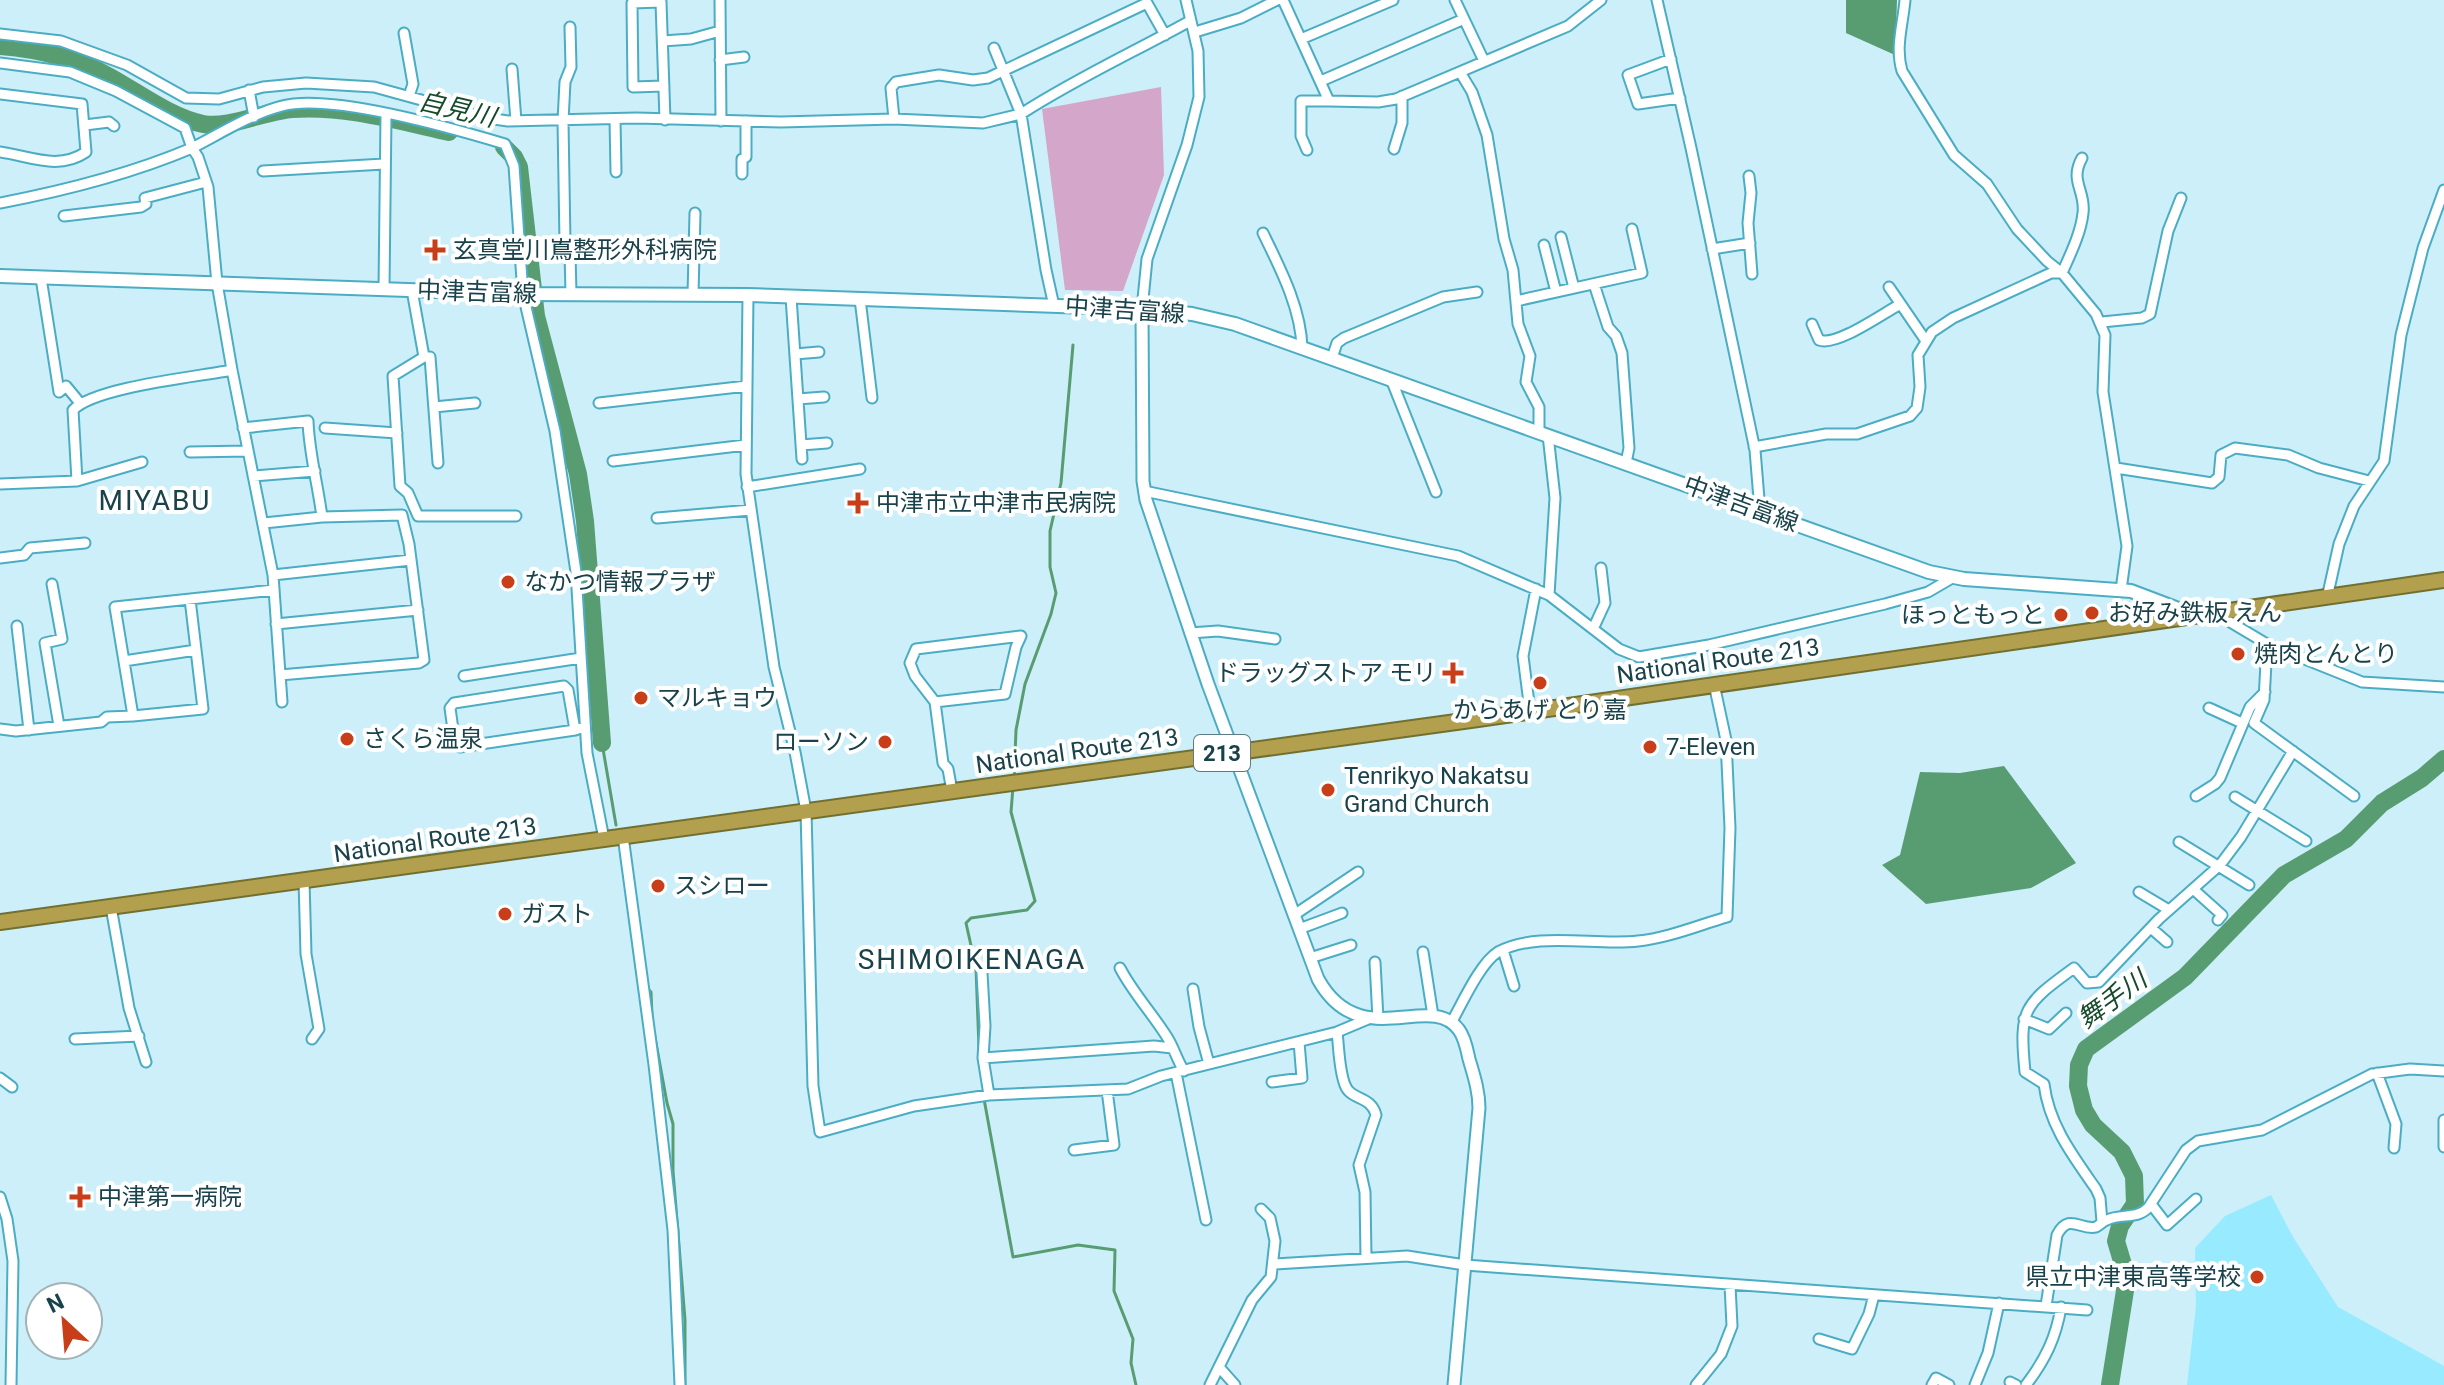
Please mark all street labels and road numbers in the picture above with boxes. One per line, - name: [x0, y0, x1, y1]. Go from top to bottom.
- street label: 中津吉富線: [417, 276, 537, 308]
- street label: 中津吉富線: [1064, 292, 1186, 328]
- street label: 中津吉富線: [1680, 470, 1802, 538]
- street label: National Route 213: [1615, 633, 1821, 689]
- street label: National Route 213: [974, 723, 1180, 779]
- road number: 213: [1194, 735, 1250, 771]
- street label: National Route 213: [332, 812, 538, 868]

